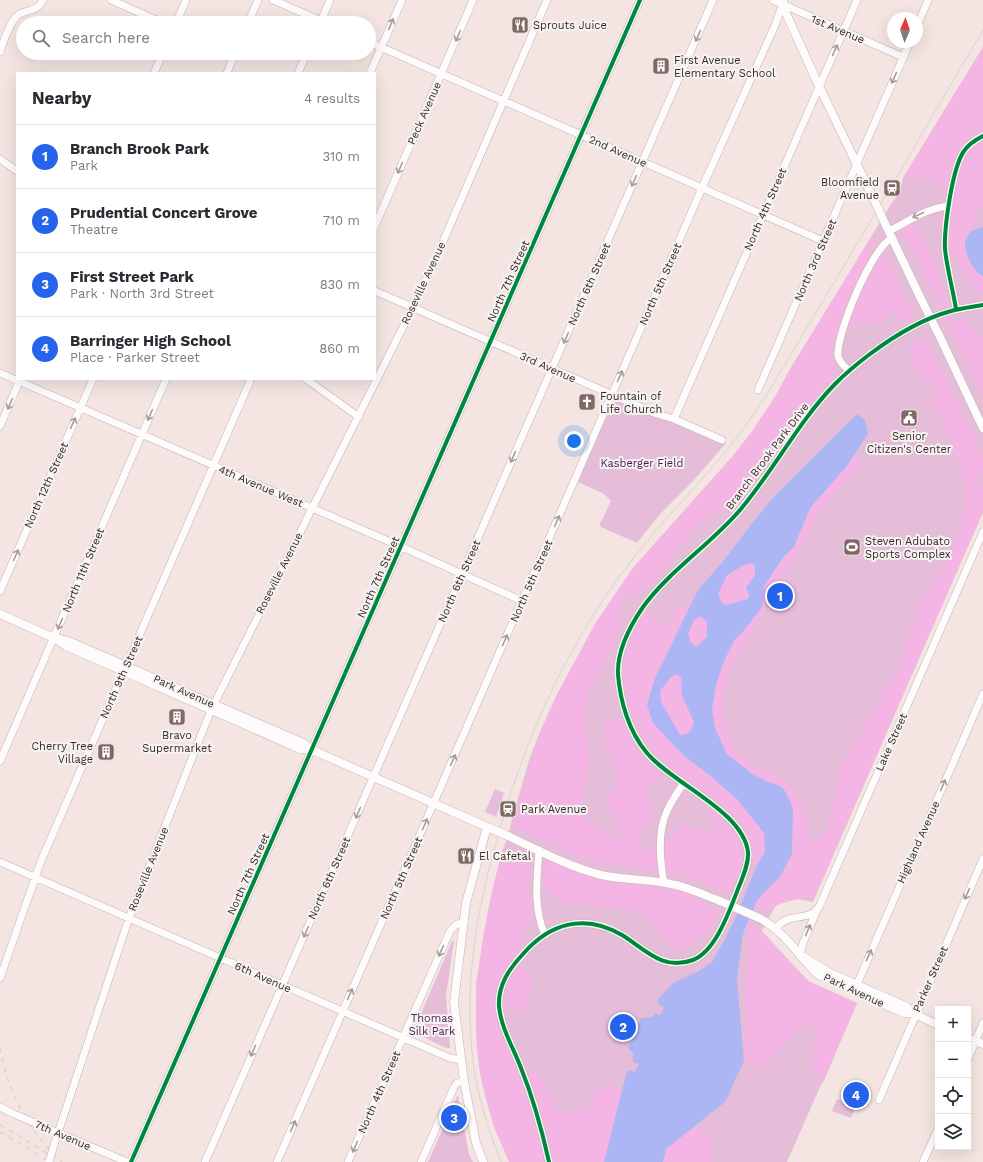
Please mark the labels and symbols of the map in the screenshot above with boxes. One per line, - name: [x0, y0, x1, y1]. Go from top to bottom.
- street label: 1st Avenue: [809, 12, 867, 47]
- north arrow: [887, 12, 923, 48]
- restaurant icon: Sprouts Juice: [510, 15, 530, 35]
- one-way arrow: [388, 19, 396, 31]
- place label: Sprouts Juice: [533, 19, 607, 32]
- one-way arrow: [454, 29, 461, 41]
- one-way arrow: [693, 29, 701, 41]
- one-way arrow: [832, 44, 839, 56]
- place label: First Avenue Elementary School: [674, 54, 776, 80]
- building icon: First Avenue Elementary School: [651, 56, 671, 76]
- one-way arrow: [890, 71, 898, 83]
- street label: Peck Avenue: [405, 80, 444, 147]
- street label: 2nd Avenue: [587, 133, 649, 170]
- one-way arrow: [396, 161, 403, 173]
- street label: North 4th Street: [741, 166, 790, 252]
- one-way arrow: [630, 174, 638, 186]
- place label: Bloomfield Avenue: [821, 176, 879, 202]
- station icon: Bloomfield Avenue: [882, 178, 902, 198]
- one-way arrow: [913, 212, 925, 219]
- street label: North 3rd Street: [792, 217, 840, 303]
- street label: North 7th Street: [485, 238, 532, 324]
- street label: Roseville Avenue: [399, 240, 448, 327]
- street label: North 6th Street: [565, 241, 614, 327]
- street label: North 5th Street: [637, 241, 685, 327]
- one-way arrow: [561, 332, 569, 344]
- street label: 3rd Avenue: [518, 349, 578, 386]
- one-way arrow: [617, 371, 624, 383]
- place label: Fountain of Life Church: [600, 390, 662, 416]
- church icon: Fountain of Life Church: [577, 392, 597, 412]
- one-way arrow: [6, 398, 13, 410]
- street label: Branch Brook Park Drive: [723, 400, 812, 512]
- one-way arrow: [146, 408, 154, 420]
- public building icon: Senior Citizen's Center: [899, 408, 919, 428]
- one-way arrow: [70, 418, 78, 430]
- place label: Senior Citizen's Center: [867, 430, 952, 456]
- your location: [564, 431, 584, 451]
- street label: North 12th Street: [22, 440, 71, 530]
- one-way arrow: [509, 451, 517, 463]
- park label: Kasberger Field: [601, 457, 683, 470]
- street label: 4th Avenue West: [216, 463, 305, 510]
- one-way arrow: [554, 516, 561, 528]
- street label: North 11th Street: [60, 526, 107, 614]
- street label: Roseville Avenue: [253, 530, 306, 616]
- street label: North 7th Street: [355, 534, 402, 620]
- place label: Steven Adubato Sports Complex: [865, 535, 951, 561]
- sports icon: Steven Adubato Sports Complex: [842, 537, 862, 557]
- street label: North 6th Street: [435, 538, 484, 624]
- street label: North 5th Street: [508, 538, 556, 624]
- one-way arrow: [12, 549, 20, 561]
- pin: 1: [767, 581, 793, 611]
- one-way arrow: [56, 618, 63, 630]
- street label: North 9th Street: [97, 634, 146, 720]
- one-way arrow: [502, 635, 509, 647]
- street label: Park Avenue: [151, 672, 216, 711]
- building icon: Bravo Supermarket: [167, 707, 187, 727]
- street label: Lake Street: [873, 711, 910, 773]
- place label: Bravo Supermarket: [142, 729, 212, 755]
- place label: Cherry Tree Village: [32, 740, 93, 766]
- building icon: Cherry Tree Village: [96, 742, 116, 762]
- one-way arrow: [450, 754, 457, 766]
- one-way arrow: [940, 779, 948, 791]
- station icon: Park Avenue: [498, 799, 518, 819]
- street label: Highland Avenue: [894, 799, 943, 886]
- place label: Park Avenue: [521, 803, 587, 816]
- one-way arrow: [354, 807, 361, 819]
- one-way arrow: [422, 818, 429, 830]
- street label: Roseville Avenue: [126, 825, 171, 913]
- street label: North 7th Street: [225, 831, 272, 917]
- street label: North 6th Street: [305, 835, 354, 921]
- street label: North 5th Street: [378, 835, 426, 921]
- restaurant icon: El Cafetal: [456, 846, 476, 866]
- place label: El Cafetal: [479, 850, 532, 863]
- one-way arrow: [963, 888, 971, 900]
- one-way arrow: [805, 925, 813, 937]
- one-way arrow: [301, 926, 309, 938]
- street label: Parker Street: [910, 944, 951, 1014]
- one-way arrow: [437, 945, 444, 957]
- one-way arrow: [866, 950, 874, 962]
- street label: 6th Avenue: [233, 959, 293, 996]
- street label: Park Avenue: [821, 971, 886, 1010]
- one-way arrow: [347, 989, 355, 1001]
- park label: Thomas Silk Park: [409, 1012, 455, 1038]
- pin: 2: [610, 1012, 636, 1042]
- one-way arrow: [249, 1045, 257, 1057]
- street label: North 4th Street: [355, 1049, 404, 1135]
- pin: 4: [843, 1080, 869, 1110]
- pin: 3: [441, 1103, 467, 1133]
- street label: 7th Avenue: [33, 1118, 93, 1153]
- one-way arrow: [289, 1121, 297, 1133]
- one-way arrow: [351, 1141, 358, 1153]

